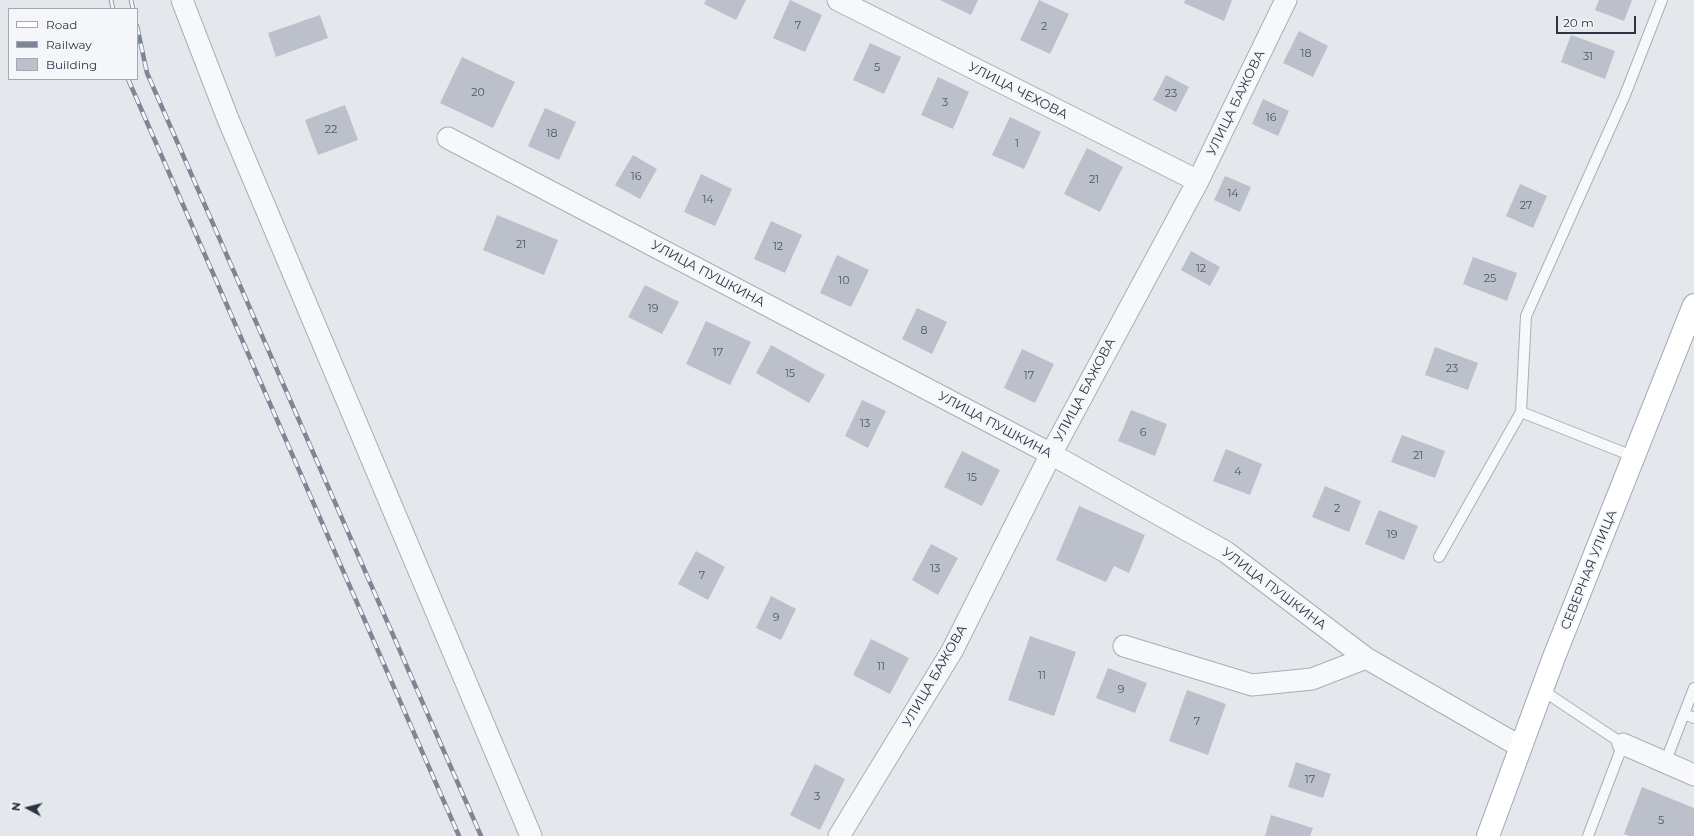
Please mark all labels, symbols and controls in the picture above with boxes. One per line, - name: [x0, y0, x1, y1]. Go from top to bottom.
- legend: [8, 8, 138, 80]
- scale bar: [1558, 8, 1638, 34]
- text: 20 m: [1563, 15, 1594, 30]
- text: Road: [46, 17, 77, 32]
- house number: 7: [795, 19, 801, 33]
- house number: 2: [1041, 20, 1047, 34]
- text: Railway: [46, 37, 92, 52]
- house number: 18: [1301, 47, 1311, 61]
- street label: УЛИЦА БАЖОВА: [1204, 48, 1268, 158]
- house number: 31: [1583, 50, 1593, 64]
- text: Building: [46, 57, 97, 72]
- street label: УЛИЦА ЧЕХОВА: [966, 59, 1070, 123]
- house number: 5: [874, 61, 880, 75]
- house number: 20: [471, 86, 485, 100]
- house number: 23: [1165, 87, 1177, 101]
- house number: 3: [942, 96, 948, 110]
- house number: 16: [1266, 111, 1276, 125]
- house number: 22: [325, 123, 337, 137]
- house number: 18: [547, 127, 557, 141]
- house number: 1: [1015, 137, 1019, 151]
- house number: 16: [631, 170, 641, 184]
- house number: 21: [1089, 173, 1099, 187]
- house number: 14: [1227, 187, 1239, 201]
- house number: 14: [702, 193, 714, 207]
- house number: 27: [1520, 199, 1532, 213]
- street label: УЛИЦА ПУШКИНА: [648, 237, 768, 311]
- house number: 21: [516, 238, 526, 252]
- house number: 12: [773, 240, 783, 254]
- house number: 12: [1196, 262, 1206, 276]
- house number: 25: [1484, 272, 1496, 286]
- house number: 10: [838, 274, 850, 288]
- house number: 19: [648, 302, 658, 316]
- house number: 8: [920, 324, 928, 338]
- street label: УЛИЦА БАЖОВА: [1051, 335, 1119, 445]
- house number: 17: [713, 346, 723, 360]
- house number: 23: [1446, 362, 1458, 376]
- house number: 15: [785, 367, 795, 381]
- house number: 17: [1024, 369, 1034, 383]
- street label: УЛИЦА ПУШКИНА: [935, 388, 1055, 462]
- house number: 13: [860, 417, 870, 431]
- house number: 6: [1140, 426, 1146, 440]
- house number: 21: [1413, 449, 1423, 463]
- house number: 4: [1234, 465, 1242, 479]
- house number: 15: [967, 471, 977, 485]
- house number: 2: [1334, 502, 1340, 516]
- street label: СЕВЕРНАЯ УЛИЦА: [1558, 508, 1620, 632]
- house number: 19: [1387, 528, 1397, 542]
- street label: УЛИЦА ПУШКИНА: [1219, 545, 1329, 633]
- house number: 13: [930, 562, 940, 576]
- house number: 7: [699, 569, 705, 583]
- house number: 9: [773, 611, 779, 625]
- street label: УЛИЦА БАЖОВА: [899, 622, 971, 730]
- house number: 11: [877, 660, 885, 674]
- house number: 11: [1038, 669, 1046, 683]
- house number: 9: [1118, 683, 1124, 697]
- house number: 7: [1194, 715, 1200, 729]
- house number: 17: [1305, 773, 1315, 787]
- north arrow: [8, 788, 48, 828]
- house number: 3: [814, 790, 820, 804]
- text: N: [9, 801, 24, 812]
- house number: 5: [1658, 814, 1664, 828]

